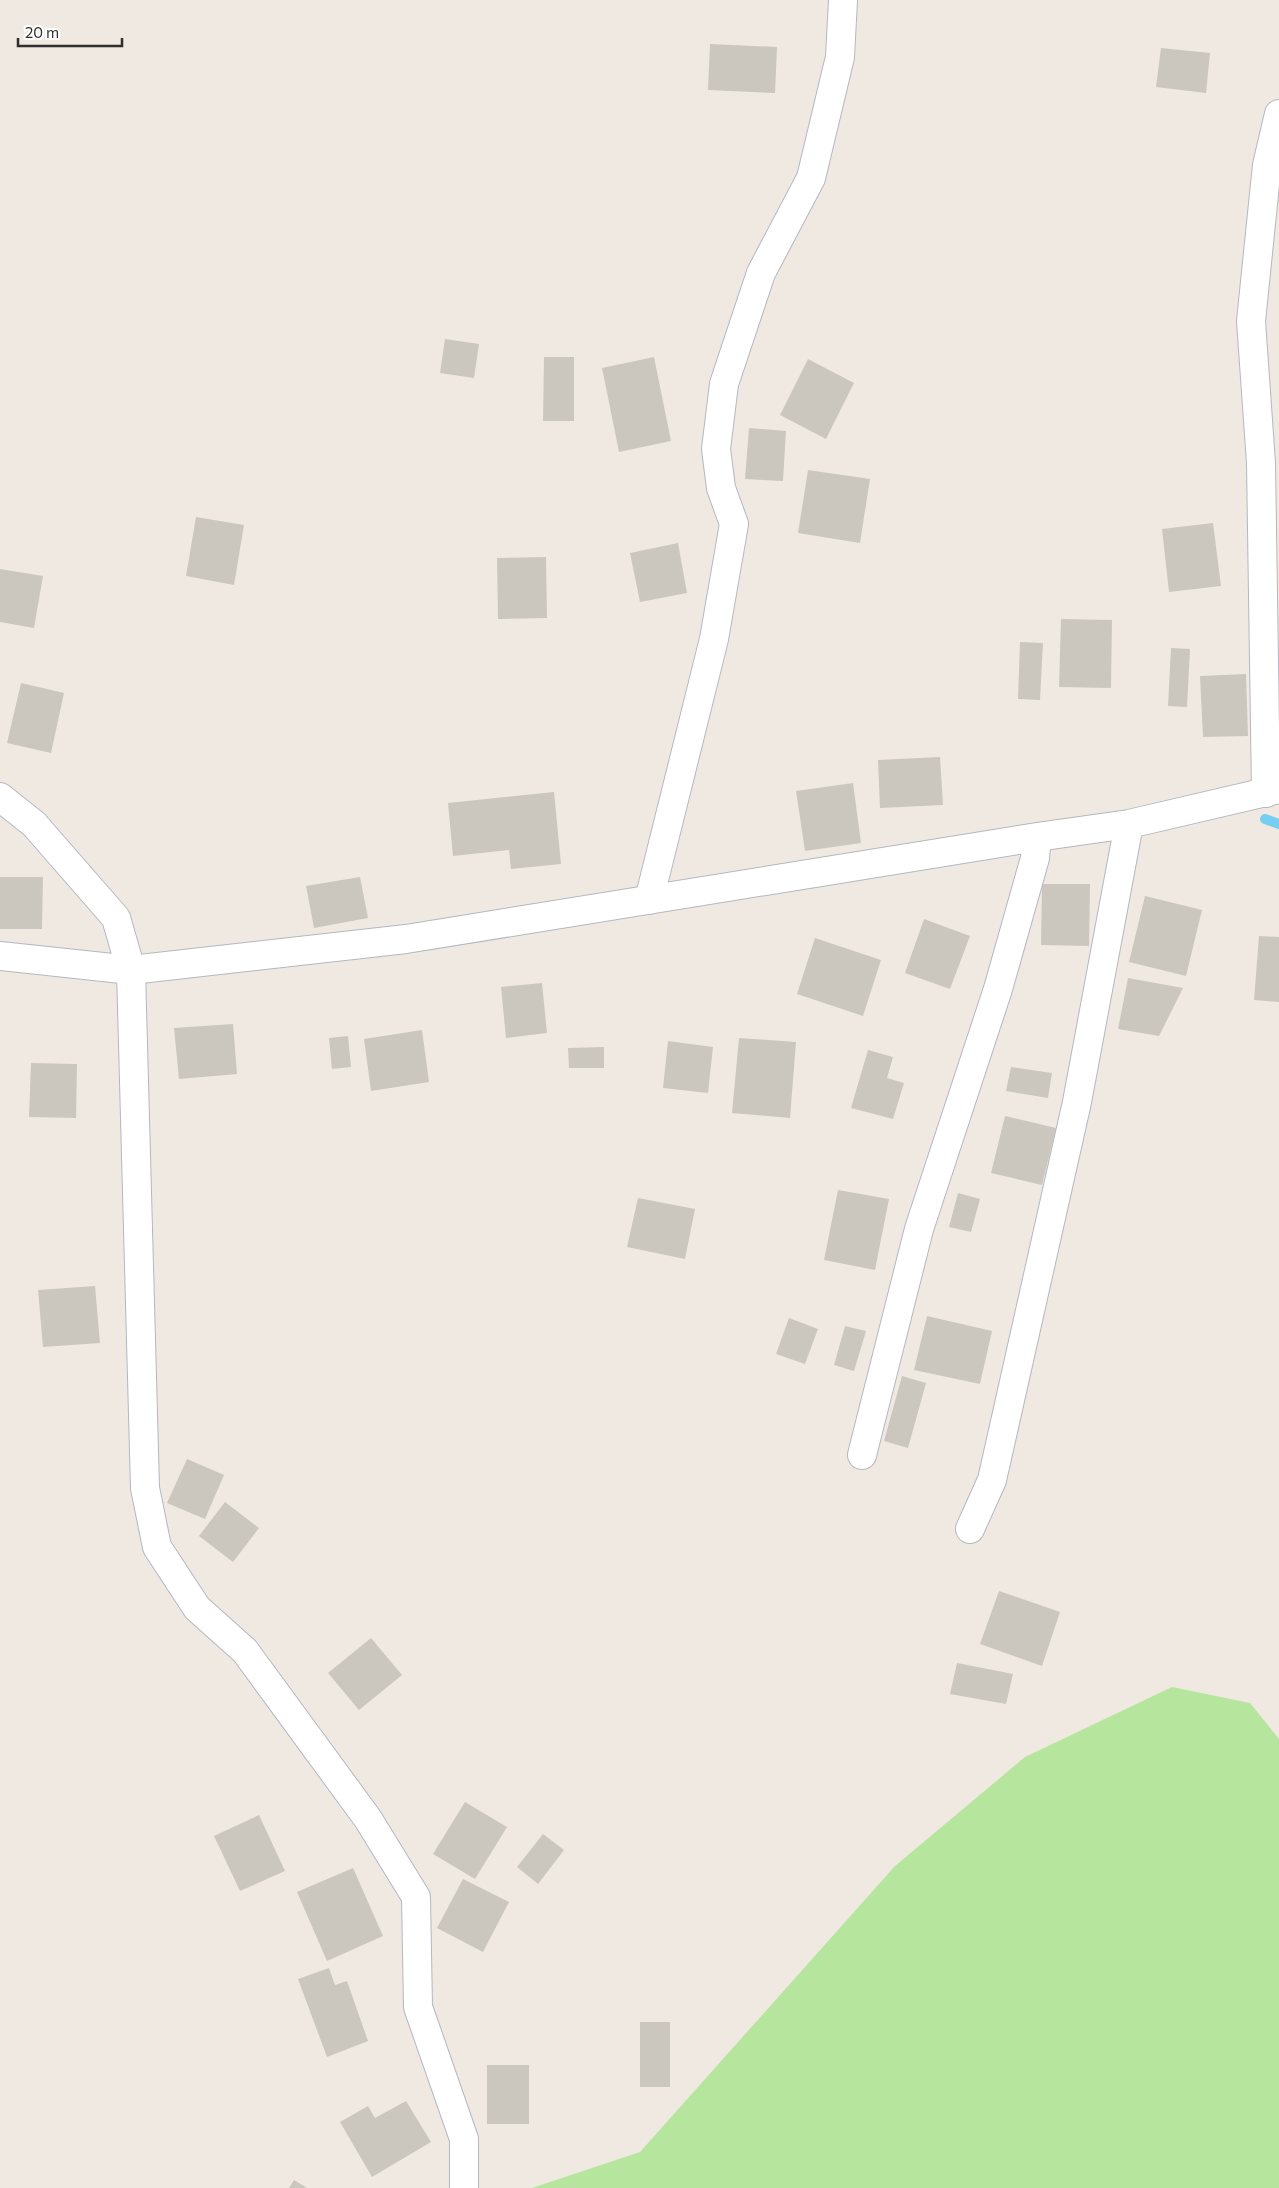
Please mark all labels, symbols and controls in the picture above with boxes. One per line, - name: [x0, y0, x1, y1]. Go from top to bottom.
- scale bar: [18, 15, 121, 47]
- text: 20 m: [25, 23, 59, 41]

